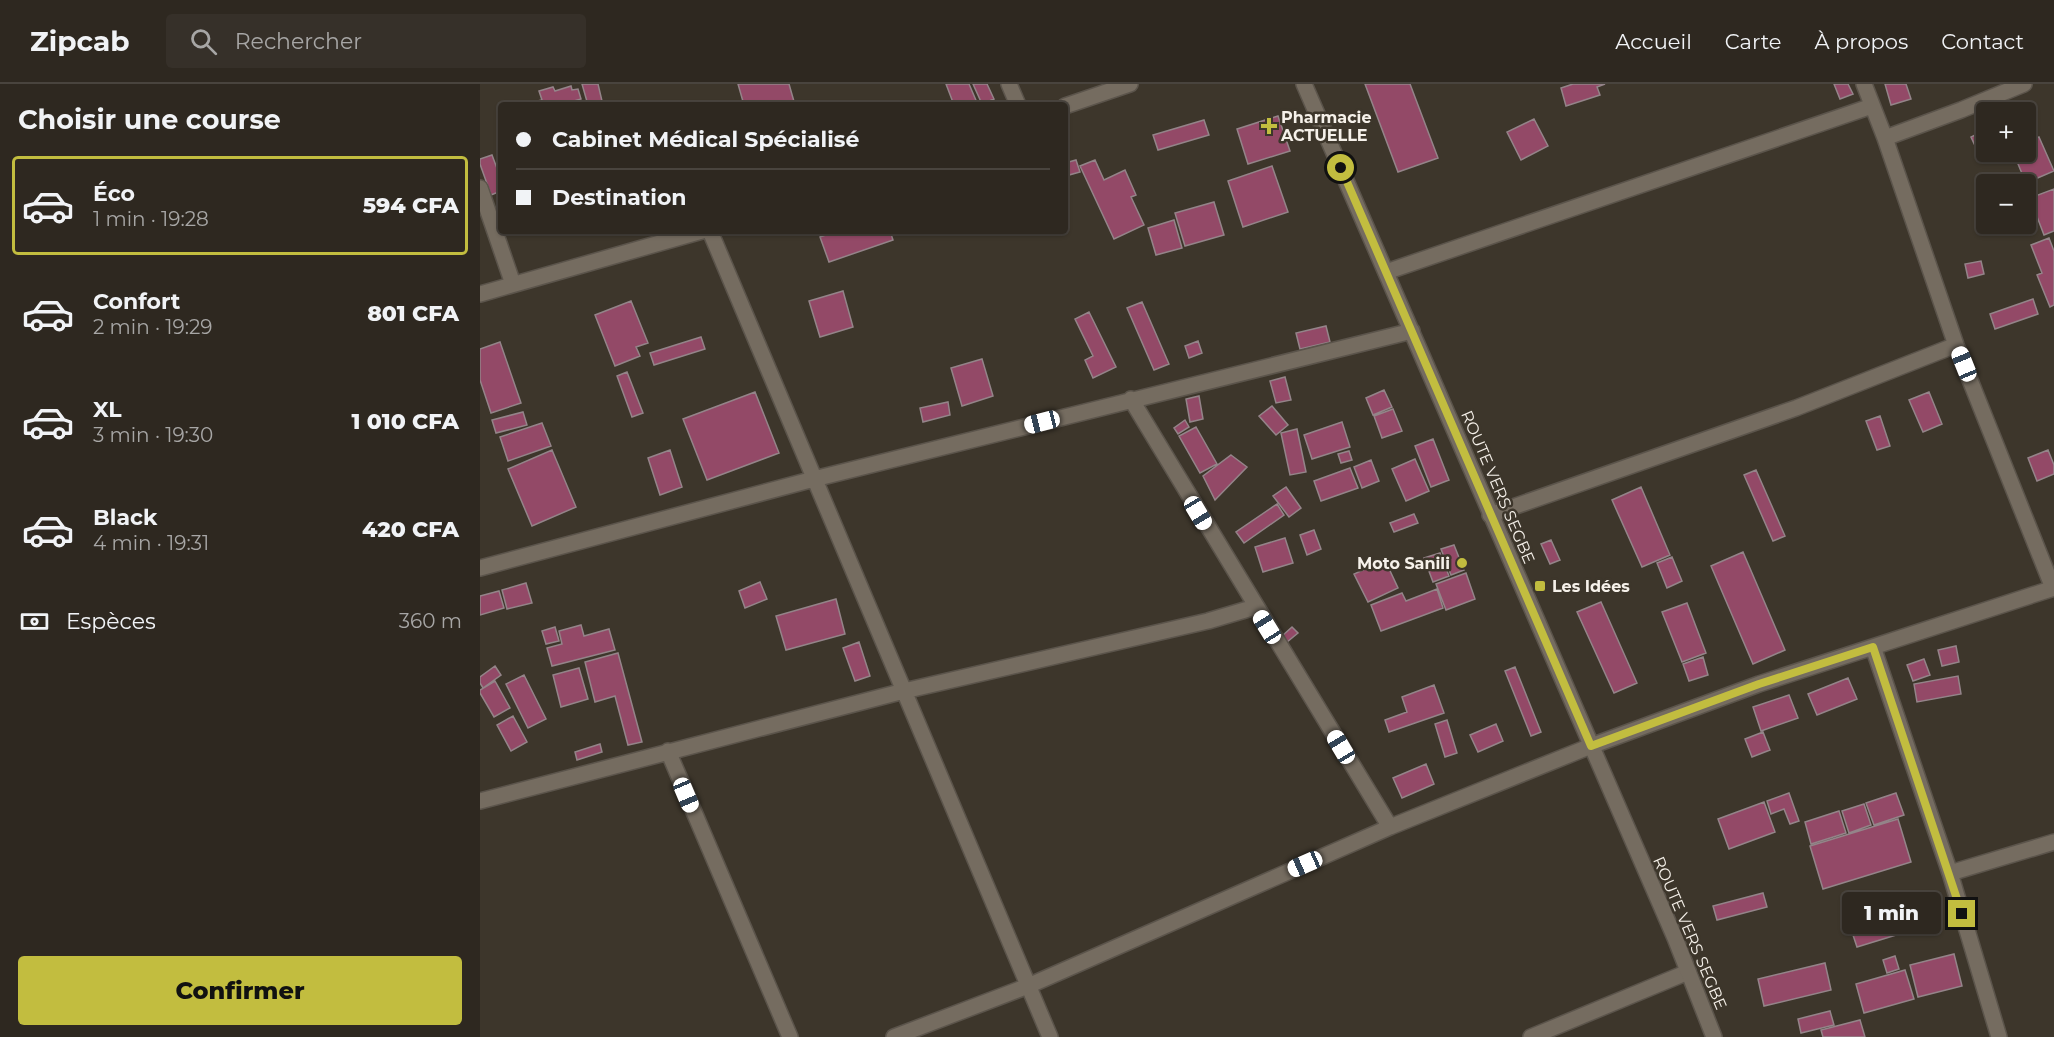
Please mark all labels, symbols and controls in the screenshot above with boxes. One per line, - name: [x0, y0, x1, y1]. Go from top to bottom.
- search box: [166, 14, 586, 68]
- text: Zipcab: [30, 24, 130, 58]
- icon: search: [187, 25, 220, 58]
- text: Rechercher: [235, 28, 362, 55]
- text: Accueil: [1615, 29, 1692, 54]
- text: Carte: [1725, 29, 1781, 54]
- text: À propos: [1814, 29, 1908, 54]
- text: Contact: [1941, 29, 2024, 54]
- map controls: [1976, 102, 2036, 234]
- button: +: [1976, 102, 2036, 162]
- text: Choisir une course: [18, 103, 281, 136]
- place label: Pharmacie ACTUELLE: [1280, 108, 1372, 145]
- marker: Pharmacie ACTUELLE: [1262, 119, 1276, 133]
- text: Cabinet Médical Spécialisé: [552, 126, 859, 153]
- route start: [1327, 154, 1354, 181]
- button: −: [1976, 174, 2036, 234]
- icon: car: [21, 179, 75, 233]
- text: Éco: [93, 180, 135, 207]
- text: Destination: [552, 184, 687, 211]
- text: 594 CFA: [363, 192, 459, 219]
- text: 1 min · 19:28: [93, 207, 209, 231]
- icon: car: [21, 287, 75, 341]
- text: Confort: [93, 288, 180, 315]
- text: 801 CFA: [367, 300, 459, 327]
- text: 2 min · 19:29: [93, 315, 212, 339]
- car: [1949, 344, 1979, 384]
- icon: car: [21, 395, 75, 449]
- text: XL: [93, 396, 122, 423]
- text: 1 010 CFA: [352, 408, 459, 435]
- street label: ROUTE VERS SEGBE: [1457, 408, 1539, 566]
- car: [1022, 409, 1062, 435]
- text: 3 min · 19:30: [93, 423, 213, 447]
- car: [1181, 493, 1215, 533]
- icon: car: [21, 503, 75, 557]
- text: Black: [93, 504, 157, 531]
- text: 420 CFA: [362, 516, 459, 543]
- text: 4 min · 19:31: [93, 531, 209, 555]
- place label: Moto Sanili: [1357, 554, 1450, 573]
- marker: Moto Sanili: [1455, 556, 1469, 570]
- place label: Les Idées: [1552, 577, 1630, 596]
- marker: Les Idées: [1533, 579, 1547, 593]
- icon: cash: [18, 605, 51, 638]
- car: [1250, 607, 1284, 647]
- text: Espèces: [66, 608, 156, 635]
- text: 360 m: [399, 609, 462, 633]
- car: [1324, 727, 1358, 767]
- car: [671, 775, 701, 815]
- car: [1285, 848, 1325, 880]
- street label: ROUTE VERS SEGBE: [1649, 854, 1731, 1012]
- callout: 1 min: [1842, 893, 1941, 935]
- route end: [1948, 900, 1975, 927]
- text: 1 min: [1864, 901, 1919, 925]
- button: Confirmer: [18, 956, 462, 1025]

